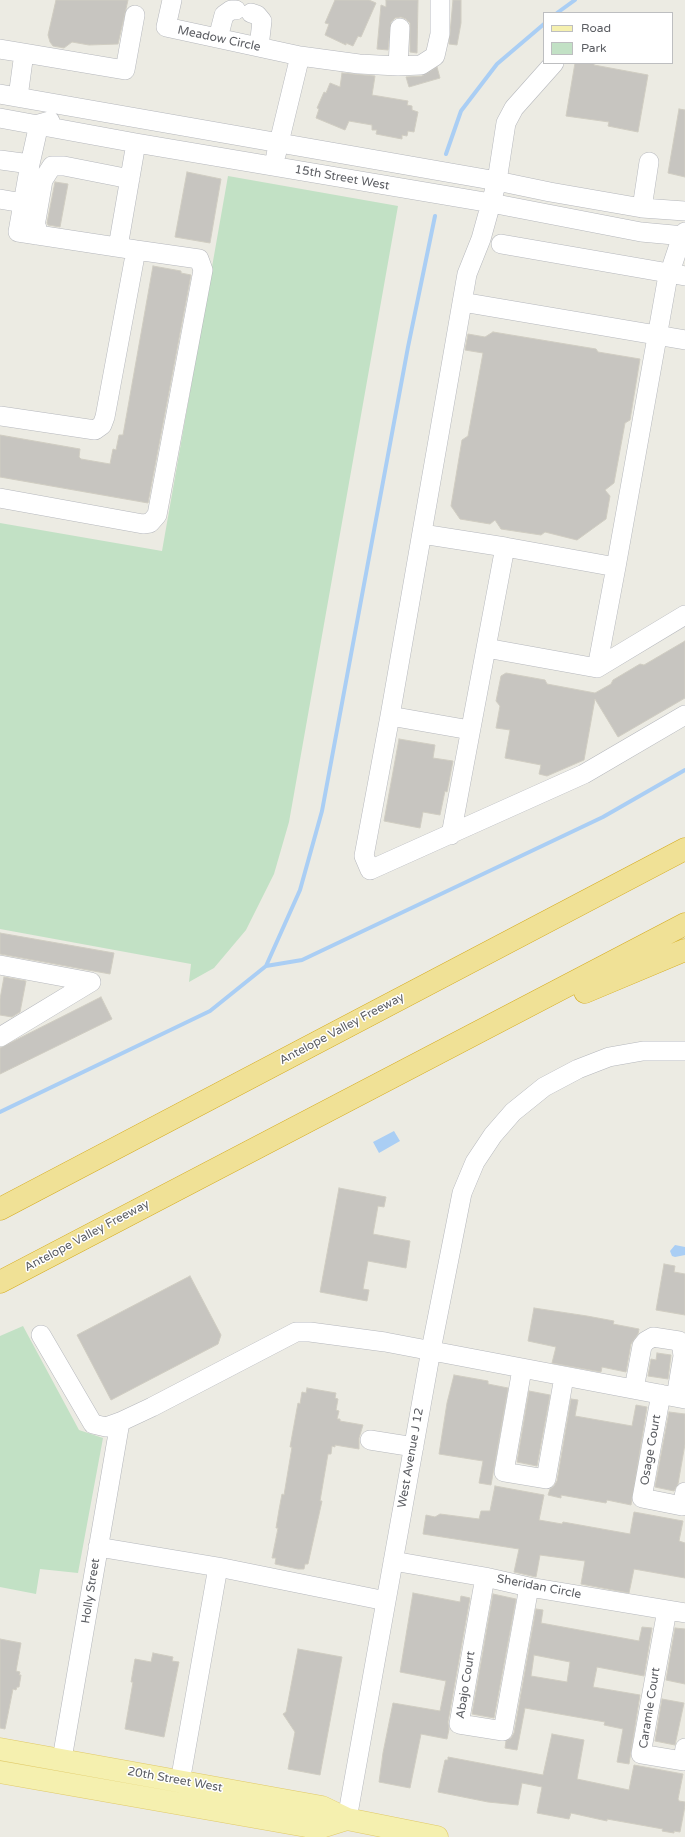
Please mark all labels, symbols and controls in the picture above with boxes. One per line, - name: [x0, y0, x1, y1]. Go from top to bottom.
- legend: [543, 12, 673, 64]
- text: Road: [581, 21, 611, 35]
- street label: Meadow Circle: [176, 23, 262, 55]
- text: Park: [581, 41, 607, 55]
- street label: 15th Street West: [293, 163, 391, 193]
- street label: Antelope Valley Freeway: [277, 990, 407, 1068]
- street label: Antelope Valley Freeway: [22, 1197, 152, 1275]
- street label: West Avenue J 12: [395, 1407, 427, 1509]
- street label: Osage Court: [638, 1413, 664, 1487]
- street label: Holly Street: [79, 1557, 103, 1625]
- street label: Sheridan Circle: [496, 1572, 582, 1602]
- street label: Abajo Court: [454, 1650, 478, 1720]
- street label: Caramle Court: [636, 1666, 664, 1750]
- street label: 20th Street West: [126, 1765, 224, 1795]

